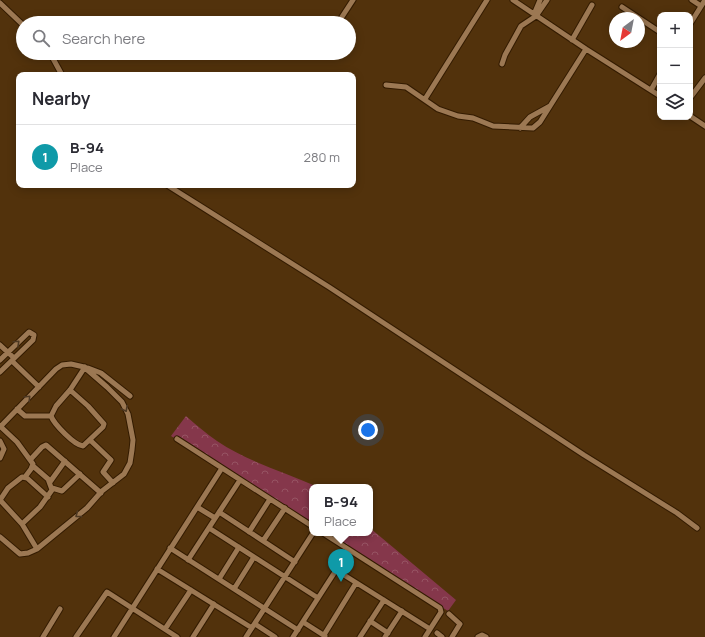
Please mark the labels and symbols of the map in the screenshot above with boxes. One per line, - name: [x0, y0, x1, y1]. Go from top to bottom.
- north arrow: [609, 12, 645, 48]
- one-way arrow: [12, 340, 20, 347]
- one-way arrow: [23, 395, 31, 403]
- one-way arrow: [120, 405, 128, 412]
- your location: [358, 420, 378, 440]
- one-way arrow: [75, 510, 82, 517]
- pin: 1: [328, 549, 354, 582]

